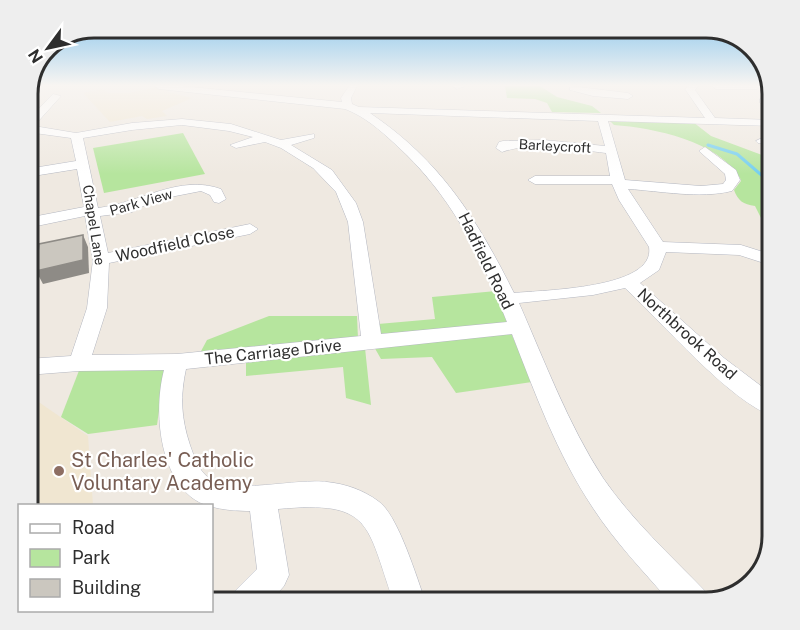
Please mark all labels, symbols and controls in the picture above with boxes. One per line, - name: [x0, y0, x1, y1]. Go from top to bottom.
- north arrow: [18, 18, 78, 78]
- text: N: [24, 45, 47, 66]
- street label: Barleycroft: [518, 136, 592, 156]
- street label: Chapel Lane: [80, 184, 108, 266]
- street label: Park View: [108, 185, 174, 219]
- street label: Hadfield Road: [454, 209, 518, 313]
- street label: Woodfield Close: [114, 222, 236, 266]
- street label: Northbrook Road: [633, 284, 741, 384]
- street label: The Carriage Drive: [204, 335, 342, 369]
- place label: St Charles' Catholic Voluntary Academy: [71, 448, 254, 495]
- marker: St Charles' Catholic Voluntary Academy: [52, 464, 66, 478]
- legend: [18, 504, 213, 612]
- text: Road: [72, 517, 115, 538]
- text: Park: [72, 547, 110, 568]
- text: Building: [72, 577, 141, 598]

